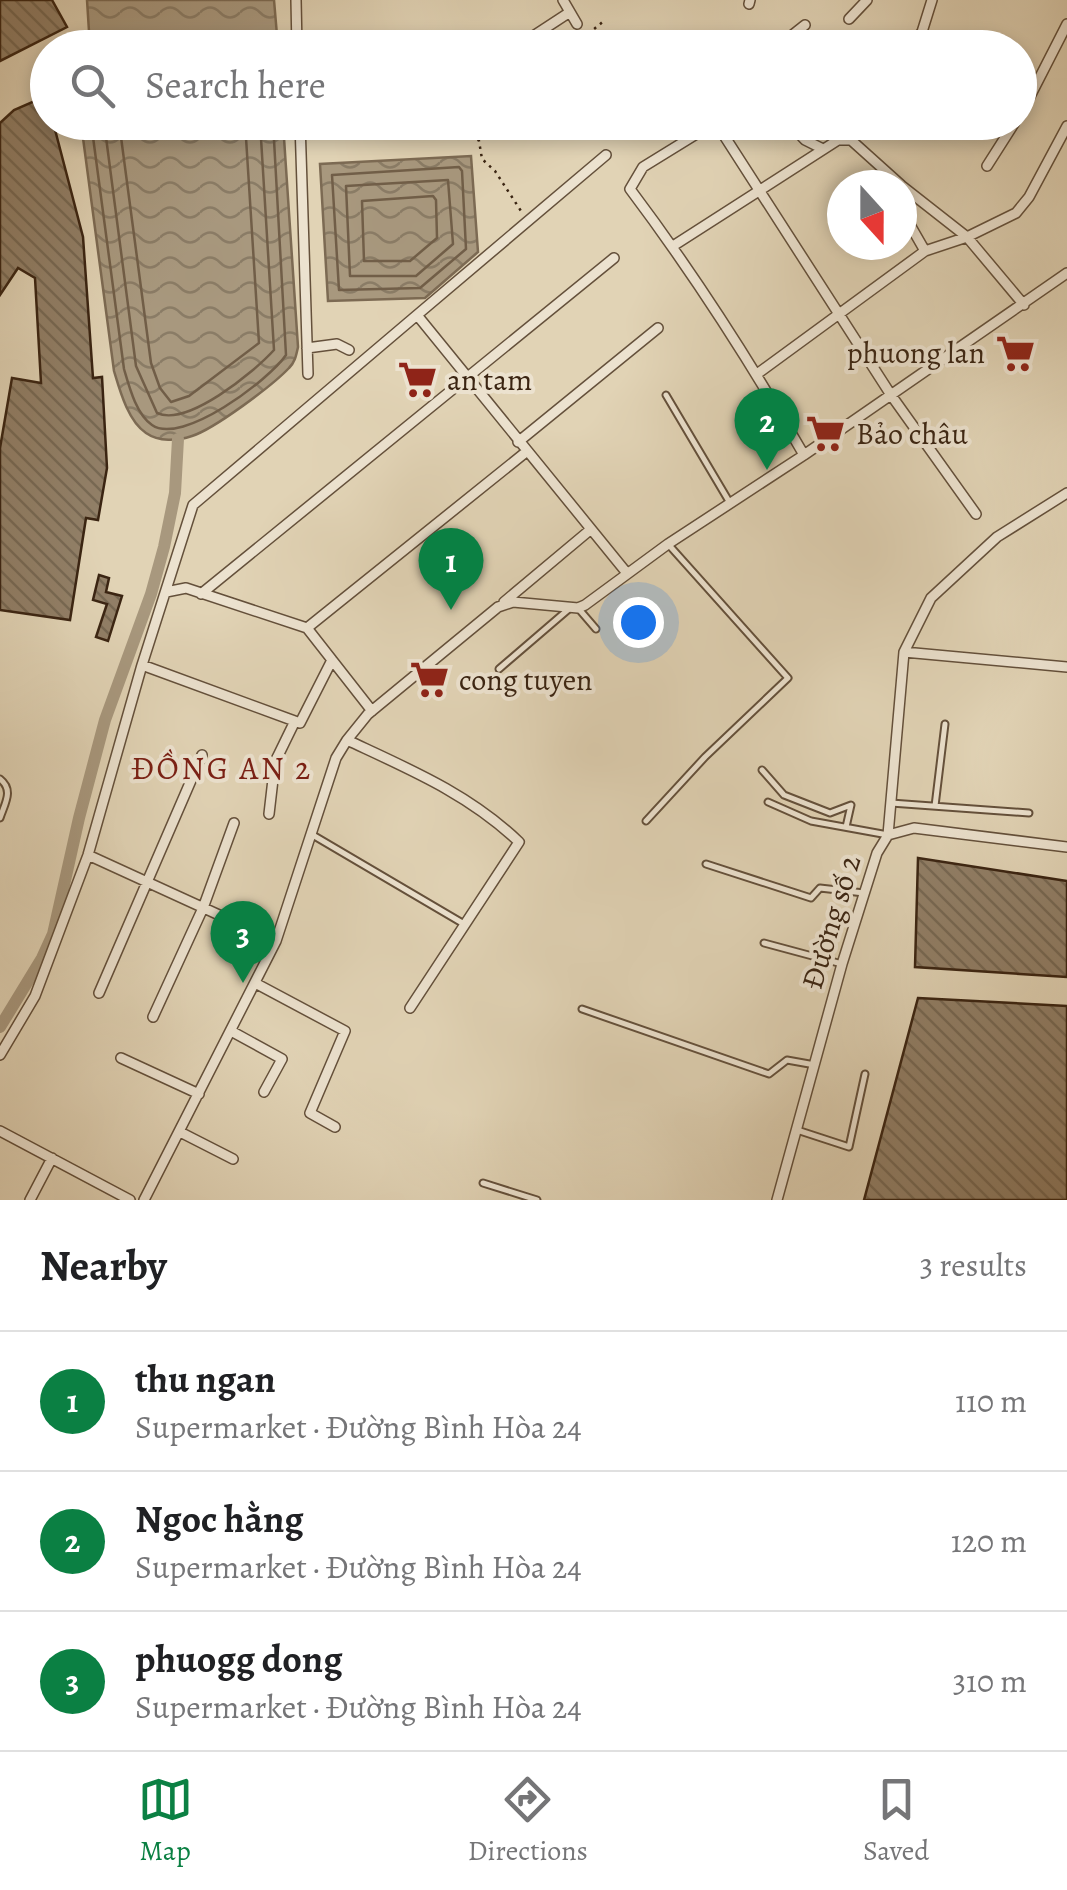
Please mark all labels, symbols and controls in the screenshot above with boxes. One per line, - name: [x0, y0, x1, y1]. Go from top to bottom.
- search box: [30, 30, 1037, 140]
- icon: search: [65, 58, 120, 113]
- text: Search here: [145, 59, 326, 111]
- north arrow: [827, 170, 917, 260]
- supermarket icon: phuong lan: [994, 332, 1036, 374]
- place label: phuong lan: [847, 333, 985, 373]
- supermarket icon: an tam: [396, 359, 438, 401]
- place label: an tam: [447, 360, 532, 400]
- pin: 2: [734, 388, 800, 470]
- supermarket icon: Bảo châu: [805, 413, 847, 455]
- place label: Bảo châu: [856, 414, 968, 454]
- pin: 1: [418, 528, 484, 610]
- your location: [613, 597, 664, 648]
- supermarket icon: cong tuyen: [408, 659, 450, 701]
- place label: cong tuyen: [459, 660, 593, 700]
- district label: ĐỒNG AN 2: [131, 746, 313, 790]
- street label: Đường số 2: [792, 850, 870, 994]
- pin: 3: [210, 900, 276, 983]
- text: Nearby: [40, 1237, 167, 1294]
- text: 3 results: [920, 1243, 1027, 1287]
- text: thu ngan: [135, 1353, 276, 1405]
- text: 1: [67, 1379, 78, 1423]
- text: 110 m: [955, 1379, 1027, 1423]
- text: Supermarket · Đường Bình Hòa 24: [135, 1405, 582, 1449]
- text: Ngoc hằng: [135, 1493, 304, 1545]
- text: 2: [65, 1519, 80, 1563]
- text: 120 m: [951, 1519, 1027, 1563]
- text: Supermarket · Đường Bình Hòa 24: [135, 1545, 582, 1589]
- text: phuogg dong: [135, 1633, 343, 1685]
- text: 3: [66, 1659, 79, 1703]
- text: 310 m: [953, 1659, 1027, 1703]
- text: Supermarket · Đường Bình Hòa 24: [135, 1685, 582, 1729]
- tab: Map: [138, 1772, 193, 1870]
- tab: Directions: [468, 1772, 588, 1870]
- tab: Saved: [863, 1772, 929, 1870]

